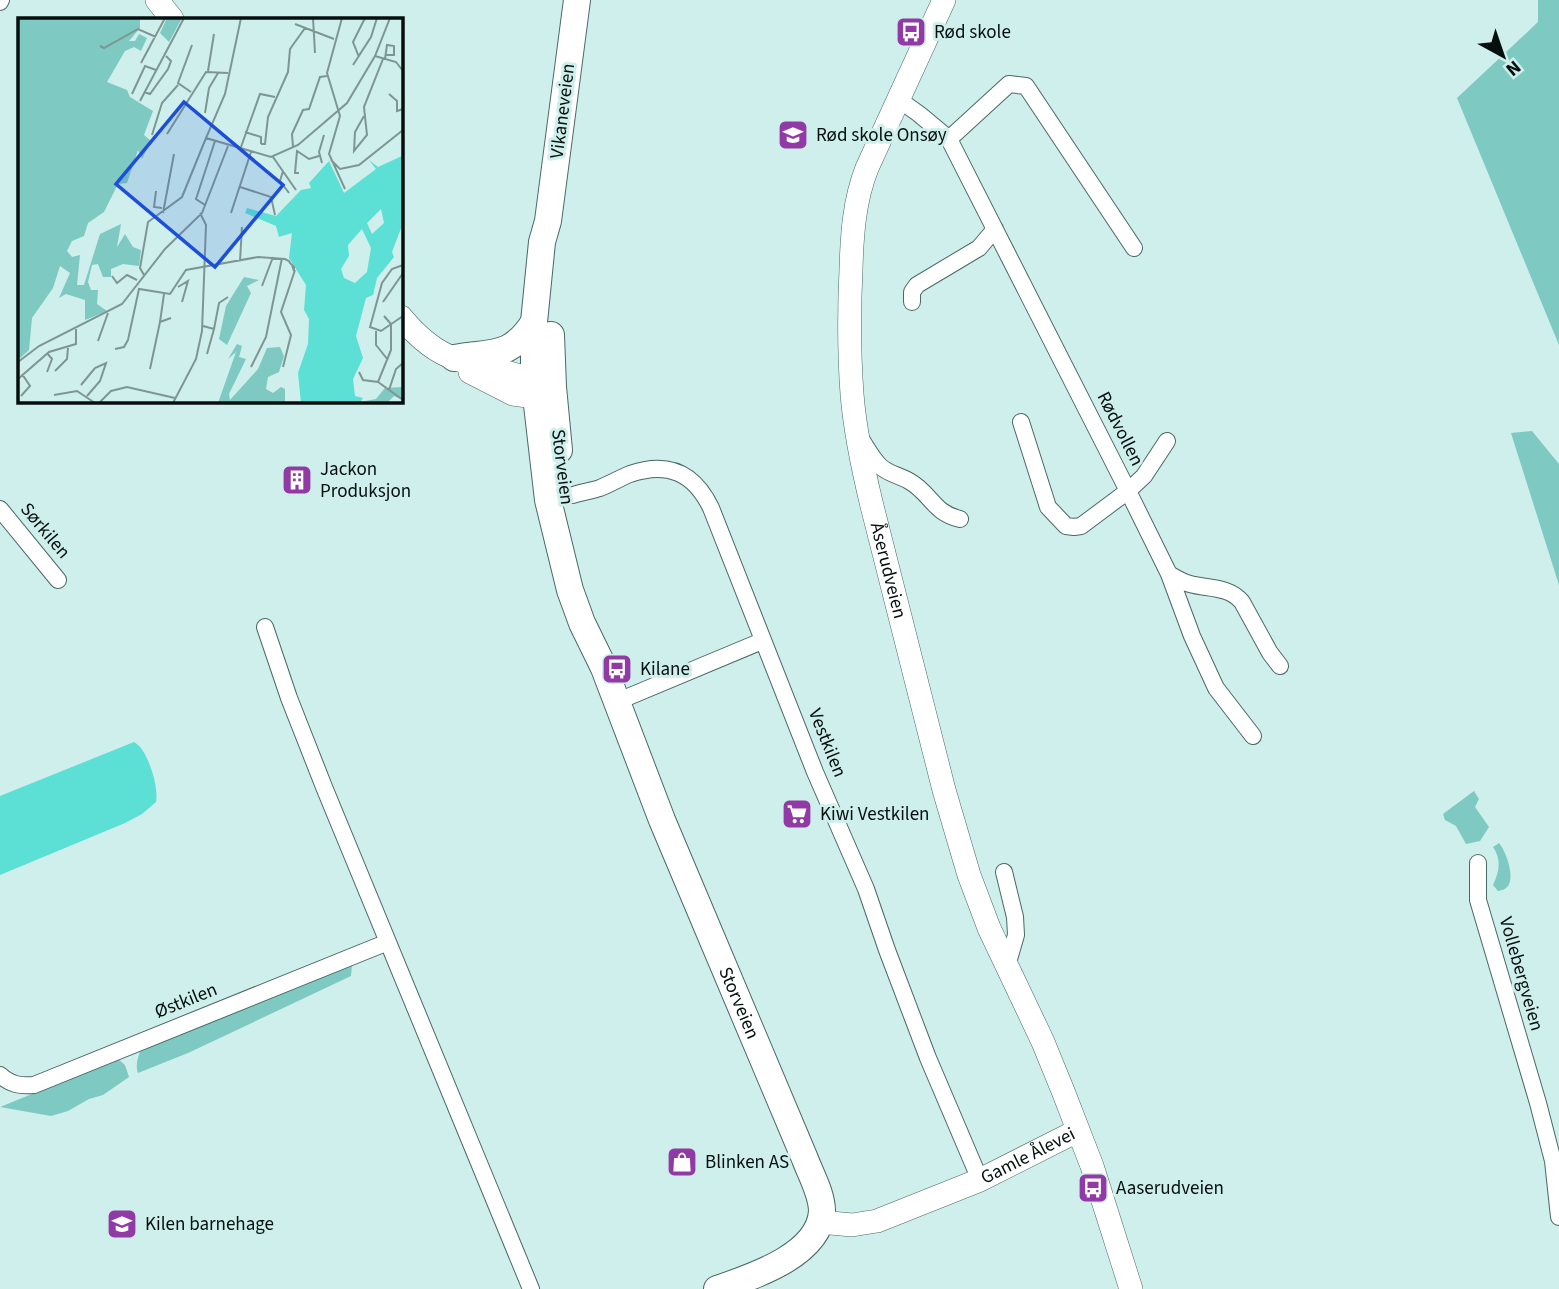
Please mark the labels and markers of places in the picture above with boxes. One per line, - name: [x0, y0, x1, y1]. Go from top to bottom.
- bus stop icon: Rød skole: [894, 15, 928, 49]
- place label: Rød skole: [934, 19, 1011, 46]
- school or university icon: Rød skole Onsøy: [776, 118, 810, 152]
- place label: Rød skole Onsøy: [816, 122, 947, 149]
- place label: Jackon Produksjon: [320, 456, 411, 505]
- building icon: Jackon Produksjon: [280, 463, 314, 497]
- bus stop icon: Kilane: [600, 652, 634, 686]
- place label: Kilane: [640, 656, 690, 683]
- supermarket icon: Kiwi Vestkilen: [780, 797, 814, 831]
- place label: Kiwi Vestkilen: [820, 801, 929, 828]
- shop icon: Blinken AS: [665, 1145, 699, 1179]
- place label: Blinken AS: [705, 1149, 789, 1176]
- bus stop icon: Aaserudveien: [1076, 1171, 1110, 1205]
- place label: Aaserudveien: [1116, 1175, 1224, 1202]
- school or university icon: Kilen barnehage: [105, 1207, 139, 1241]
- place label: Kilen barnehage: [145, 1211, 274, 1238]

